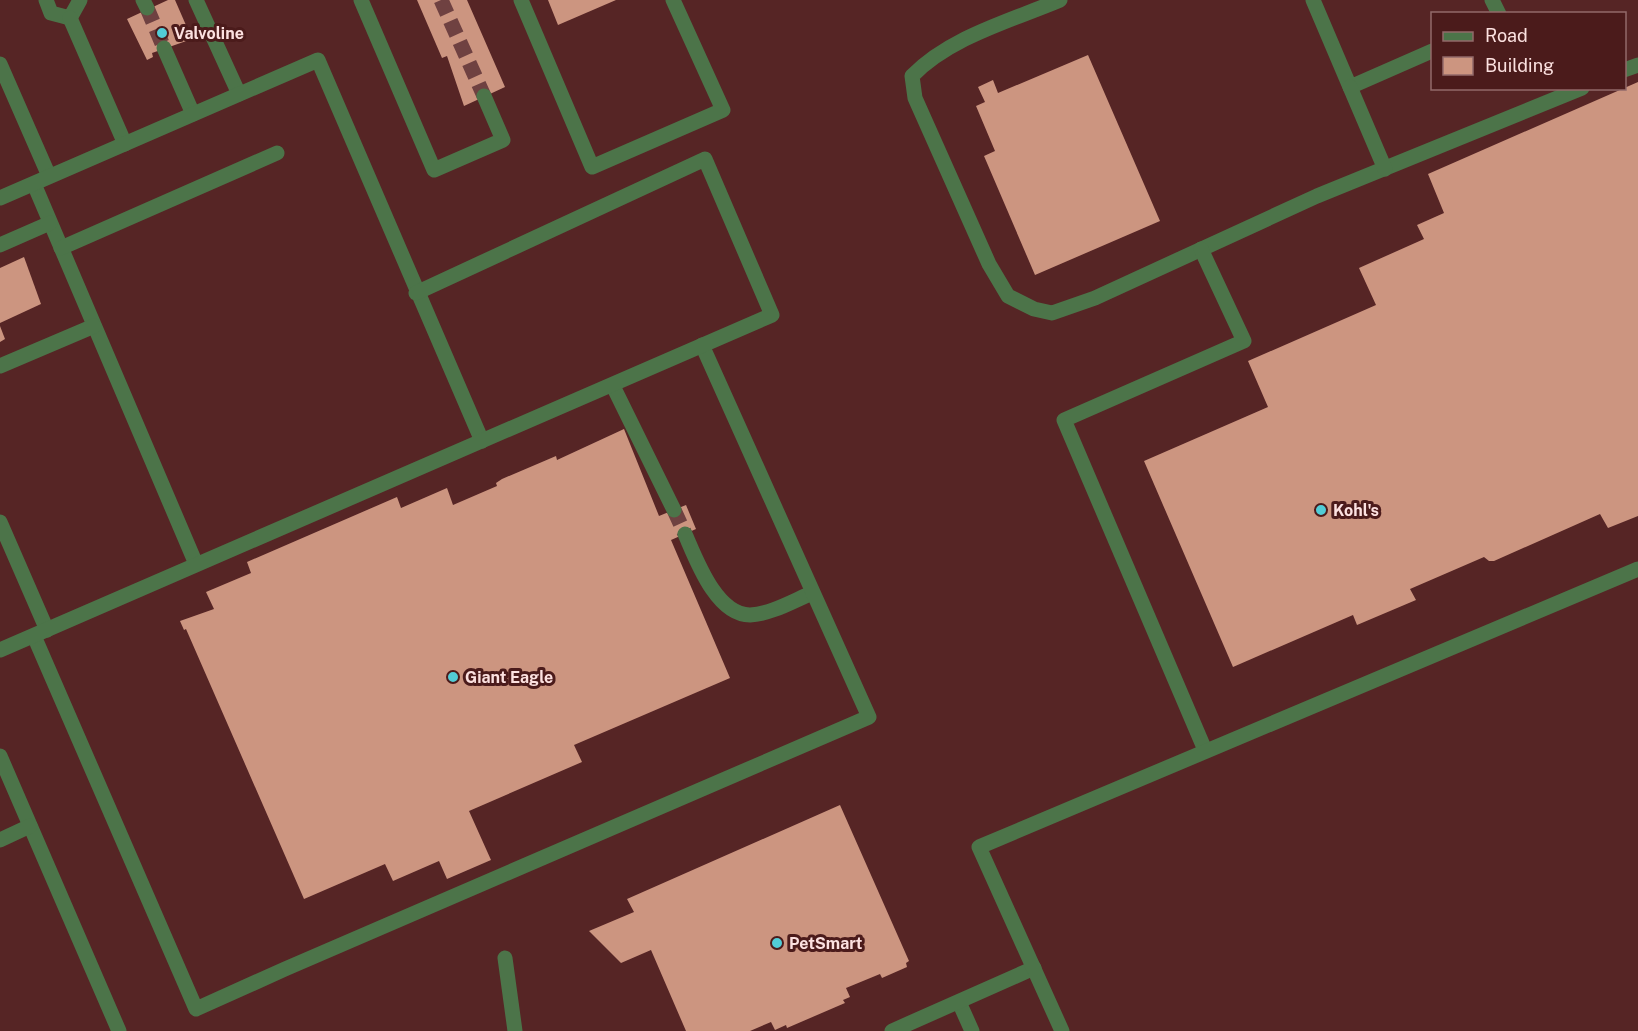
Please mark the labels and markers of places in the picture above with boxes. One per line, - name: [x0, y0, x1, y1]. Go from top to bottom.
- place label: Valvoline: [174, 24, 244, 43]
- marker: Valvoline: [155, 26, 169, 40]
- place label: Kohl's: [1333, 501, 1379, 520]
- marker: Kohl's: [1314, 503, 1328, 517]
- place label: Giant Eagle: [465, 668, 553, 687]
- marker: Giant Eagle: [446, 670, 460, 684]
- place label: PetSmart: [789, 934, 863, 953]
- marker: PetSmart: [770, 936, 784, 950]

